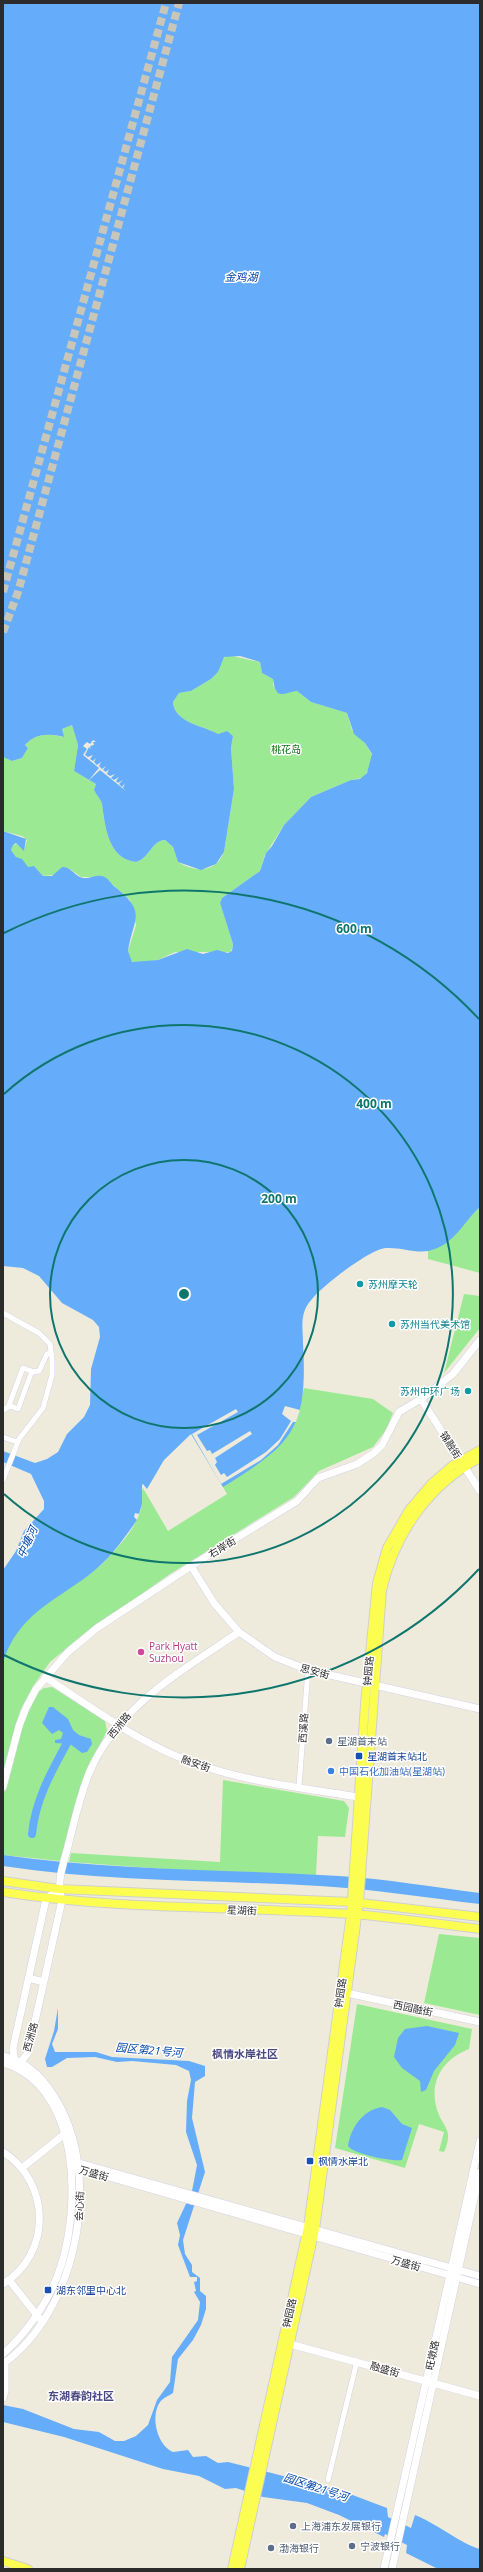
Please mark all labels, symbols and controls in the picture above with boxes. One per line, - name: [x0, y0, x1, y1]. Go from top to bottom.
- water label: 金鸡湖: [225, 269, 259, 284]
- park label: 桃花岛: [271, 742, 301, 756]
- text: 600 m: [336, 920, 372, 937]
- text: 400 m: [356, 1095, 392, 1112]
- text: 200 m: [261, 1190, 297, 1207]
- place label: 苏州摩天轮: [368, 1277, 418, 1291]
- marker: 苏州摩天轮: [355, 1279, 365, 1289]
- centre of rings: [177, 1287, 191, 1301]
- place label: 苏州当代美术馆: [400, 1317, 470, 1331]
- marker: 苏州当代美术馆: [387, 1319, 397, 1329]
- place label: 苏州中环广场: [400, 1384, 460, 1398]
- marker: 苏州中环广场: [463, 1386, 473, 1396]
- street label: 锦融街: [437, 1429, 465, 1461]
- water label: 中塘河: [13, 1522, 41, 1560]
- street label: 右岸街: [206, 1533, 238, 1561]
- place label: Park Hyatt Suzhou: [149, 1639, 198, 1665]
- marker: Park Hyatt Suzhou: [136, 1647, 146, 1657]
- street label: 钟园路: [360, 1655, 376, 1687]
- street label: 思安街: [299, 1660, 331, 1682]
- street label: 西洲路: [104, 1709, 134, 1741]
- street label: 西溪路: [295, 1713, 311, 1743]
- place label: 星湖首末站: [337, 1734, 387, 1748]
- marker: 星湖首末站: [324, 1736, 334, 1746]
- place label: 星湖首末站北: [367, 1749, 427, 1763]
- street label: 融安街: [180, 1751, 212, 1775]
- marker: 星湖首末站北: [354, 1751, 364, 1761]
- place label: 中国石化加油站(星湖站): [339, 1764, 445, 1778]
- marker: 中国石化加油站(星湖站): [326, 1766, 336, 1776]
- street label: 星湖街: [227, 1902, 257, 1918]
- street label: 钟园路: [331, 1977, 349, 2009]
- street label: 西园融街: [392, 1997, 434, 2019]
- street label: 西洲路: [19, 2021, 41, 2053]
- water label: 园区第21号河: [115, 2039, 185, 2060]
- district label: 枫情水岸社区: [212, 2046, 278, 2061]
- place label: 枫情水岸北: [318, 2154, 368, 2168]
- marker: 枫情水岸北: [305, 2156, 315, 2166]
- street label: 万盛街: [78, 2162, 110, 2184]
- street label: 会心街: [71, 2191, 87, 2221]
- street label: 万盛街: [390, 2252, 422, 2274]
- place label: 湖东邻里中心北: [56, 2283, 126, 2297]
- marker: 湖东邻里中心北: [43, 2285, 53, 2295]
- street label: 钟园路: [279, 2297, 299, 2329]
- street label: 旺墩路: [422, 2339, 442, 2371]
- street label: 融盛街: [369, 2358, 401, 2380]
- district label: 东湖春韵社区: [48, 2388, 114, 2403]
- water label: 园区第21号河: [282, 2469, 352, 2505]
- place label: 上海浦东发展银行: [301, 2519, 381, 2533]
- marker: 上海浦东发展银行: [288, 2521, 298, 2531]
- place label: 宁波银行: [360, 2539, 400, 2553]
- place label: 渤海银行: [279, 2541, 319, 2555]
- marker: 宁波银行: [347, 2541, 357, 2551]
- marker: 渤海银行: [266, 2543, 276, 2553]

